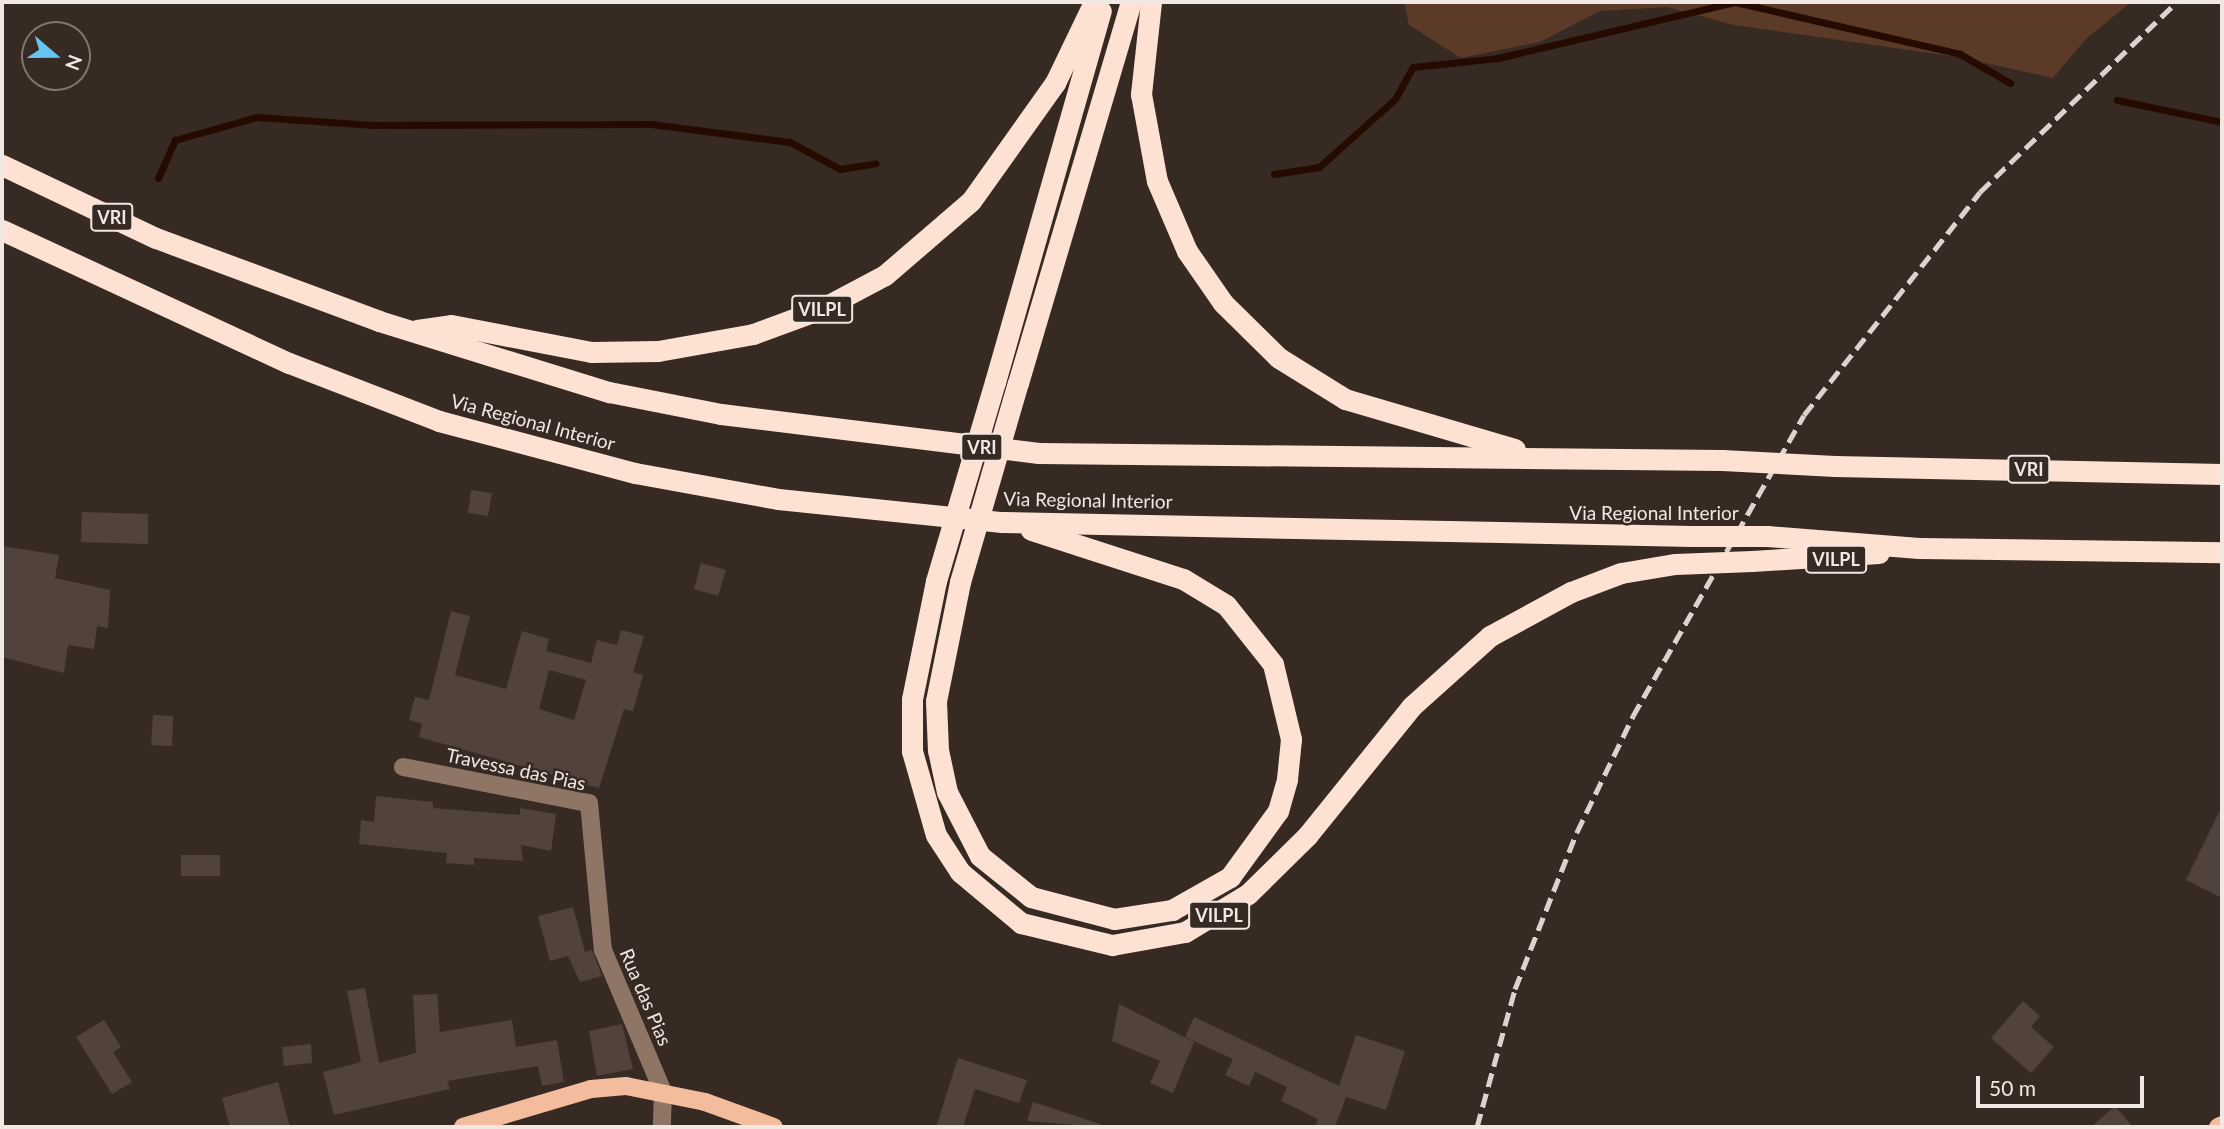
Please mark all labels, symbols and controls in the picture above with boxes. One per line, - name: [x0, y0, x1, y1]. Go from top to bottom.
- north arrow: [21, 21, 91, 91]
- text: N: [61, 52, 88, 73]
- road number: VRI: [89, 202, 135, 232]
- road number: VILPL: [790, 295, 854, 324]
- street label: Via Regional Interior: [448, 389, 618, 455]
- road number: VRI: [959, 432, 1005, 462]
- road number: VRI: [2006, 454, 2052, 484]
- street label: Via Regional Interior: [1003, 487, 1173, 513]
- street label: Via Regional Interior: [1569, 502, 1739, 524]
- road number: VILPL: [1804, 544, 1868, 574]
- street label: Travessa das Pias: [444, 743, 588, 795]
- road number: VILPL: [1188, 900, 1250, 930]
- street label: Rua das Pias: [615, 945, 677, 1049]
- scale bar: [1979, 1062, 2147, 1106]
- text: 50 m: [1989, 1075, 2036, 1100]

